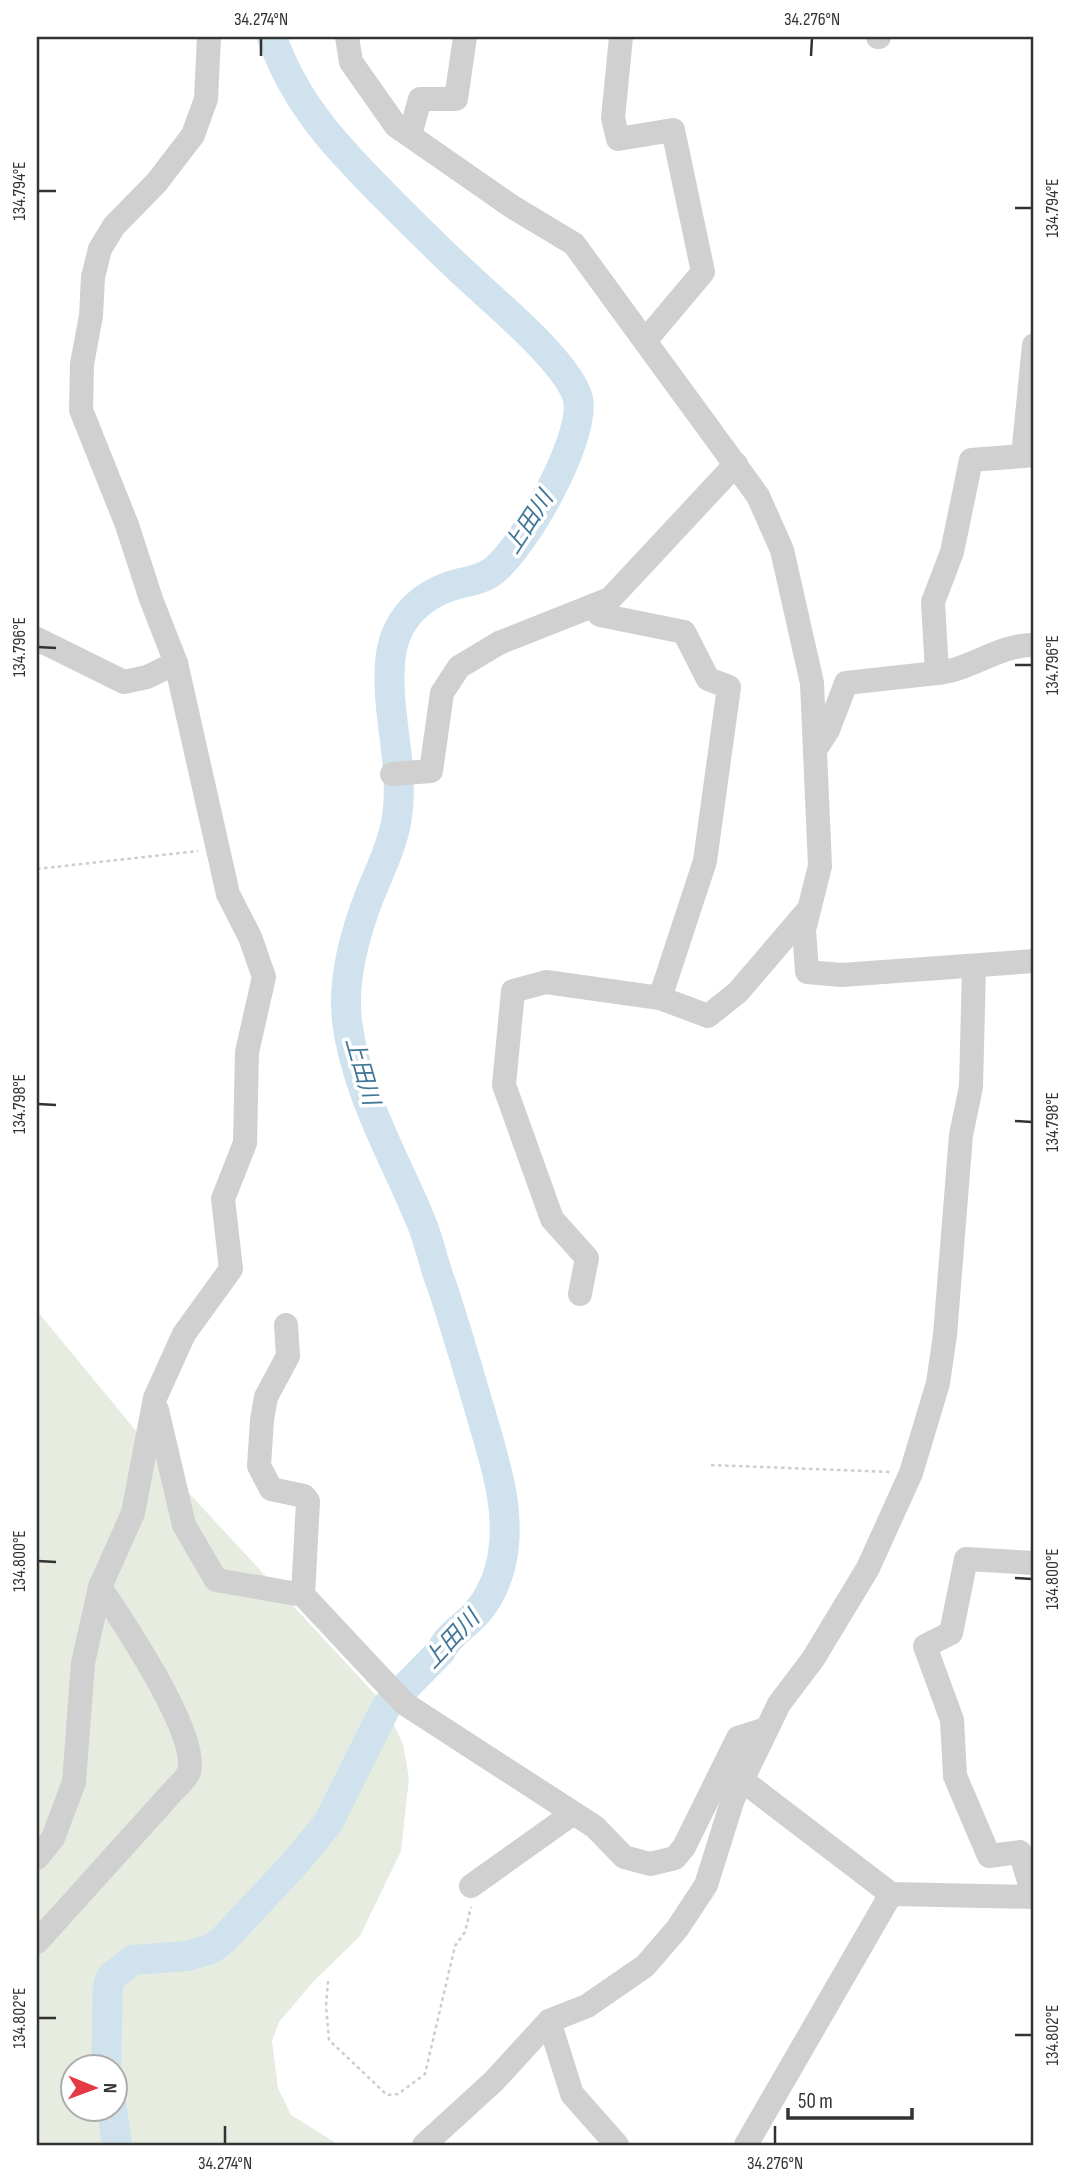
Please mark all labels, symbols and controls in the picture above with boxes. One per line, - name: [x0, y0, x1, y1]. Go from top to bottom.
- text: 34.274°N: [234, 9, 288, 30]
- text: 34.276°N: [784, 9, 840, 30]
- text: 134.794°E: [9, 161, 30, 221]
- text: 134.794°E: [1042, 178, 1063, 238]
- water label: 上田川: [498, 483, 561, 559]
- text: 134.796°E: [9, 617, 30, 677]
- text: 134.796°E: [1042, 635, 1063, 695]
- water label: 上田川: [339, 1034, 386, 1111]
- text: 134.798°E: [9, 1074, 30, 1134]
- text: 134.798°E: [1042, 1092, 1063, 1152]
- text: 134.800°E: [9, 1530, 30, 1592]
- text: 134.800°E: [1042, 1548, 1063, 1610]
- water label: 上田川: [418, 1603, 488, 1674]
- text: 134.802°E: [9, 1988, 30, 2048]
- text: 134.802°E: [1042, 2005, 1063, 2065]
- north arrow: [60, 2052, 130, 2122]
- scale bar: [788, 2077, 912, 2121]
- text: N: [98, 2083, 121, 2094]
- text: 50 m: [798, 2089, 833, 2114]
- text: 34.274°N: [198, 2153, 252, 2174]
- text: 34.276°N: [747, 2153, 803, 2174]

